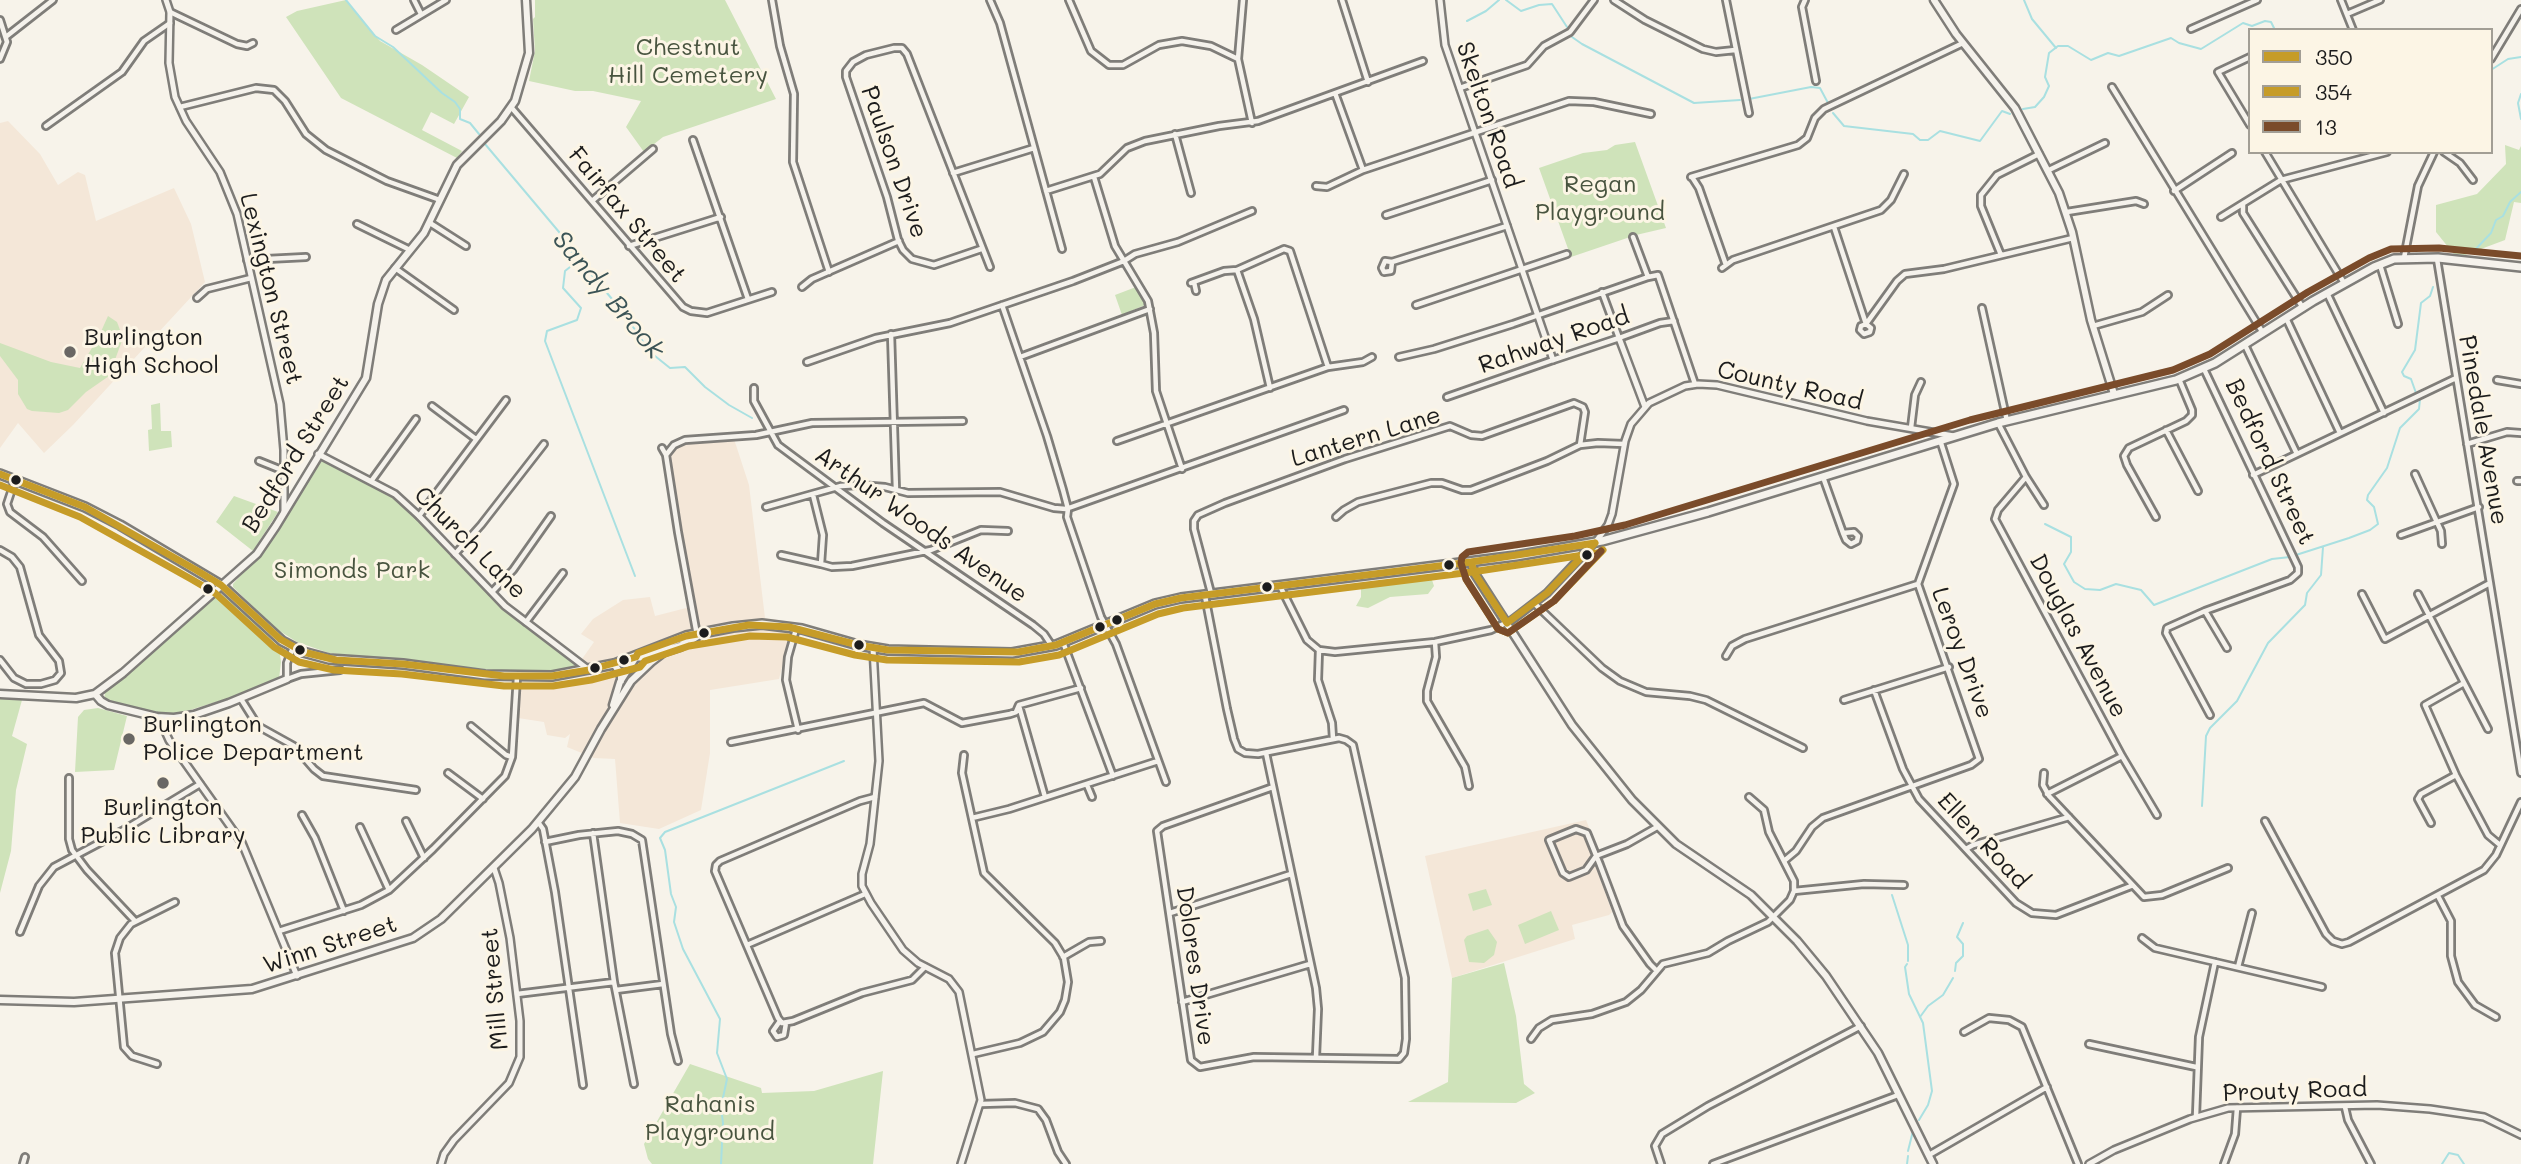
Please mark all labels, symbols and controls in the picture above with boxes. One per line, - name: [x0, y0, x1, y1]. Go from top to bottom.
- legend: [2248, 28, 2493, 154]
- park label: Chestnut Hill Cemetery: [608, 34, 768, 90]
- street label: Skelton Road: [1450, 38, 1526, 192]
- text: 350: [2315, 43, 2353, 70]
- text: 354: [2315, 78, 2352, 105]
- street label: Paulson Drive: [854, 82, 934, 242]
- text: 13: [2315, 113, 2337, 140]
- street label: Fairfax Street: [562, 141, 692, 289]
- park label: Regan Playground: [1535, 171, 1665, 227]
- street label: Lexington Street: [233, 190, 309, 388]
- water label: Sandy Brook: [545, 225, 671, 365]
- street label: Rahway Road: [1475, 302, 1633, 380]
- place label: Burlington High School: [84, 324, 219, 380]
- street label: Pinedale Avenue: [2452, 333, 2514, 527]
- marker: Burlington High School: [62, 344, 78, 360]
- street label: County Road: [1714, 355, 1866, 417]
- street label: Bedford Street: [236, 370, 356, 538]
- street label: Bedford Street: [2219, 374, 2321, 550]
- street label: Lantern Lane: [1288, 401, 1444, 473]
- street label: Arthur Woods Avenue: [809, 441, 1033, 609]
- unlabelled marker: [9, 473, 23, 487]
- street label: Church Lane: [408, 481, 532, 605]
- unlabelled marker: [1580, 548, 1594, 562]
- street label: Douglas Avenue: [2023, 549, 2133, 723]
- park label: Simonds Park: [274, 557, 430, 585]
- unlabelled marker: [1442, 558, 1456, 572]
- unlabelled marker: [1260, 580, 1274, 594]
- unlabelled marker: [201, 582, 215, 596]
- street label: Leroy Drive: [1925, 584, 1999, 722]
- unlabelled marker: [1110, 613, 1124, 627]
- unlabelled marker: [1093, 620, 1107, 634]
- unlabelled marker: [697, 626, 711, 640]
- unlabelled marker: [852, 638, 866, 652]
- unlabelled marker: [293, 643, 307, 657]
- unlabelled marker: [617, 653, 631, 667]
- unlabelled marker: [588, 661, 602, 675]
- place label: Burlington Police Department: [143, 711, 363, 767]
- marker: Burlington Police Department: [121, 731, 137, 747]
- marker: Burlington Public Library: [155, 775, 171, 791]
- street label: Ellen Road: [1931, 787, 2035, 895]
- place label: Burlington Public Library: [80, 794, 246, 850]
- street label: Dolores Drive: [1170, 884, 1220, 1048]
- street label: Winn Street: [259, 910, 401, 980]
- street label: Mill Street: [475, 927, 515, 1051]
- street label: Prouty Road: [2222, 1074, 2368, 1108]
- park label: Rahanis Playground: [645, 1091, 775, 1147]

